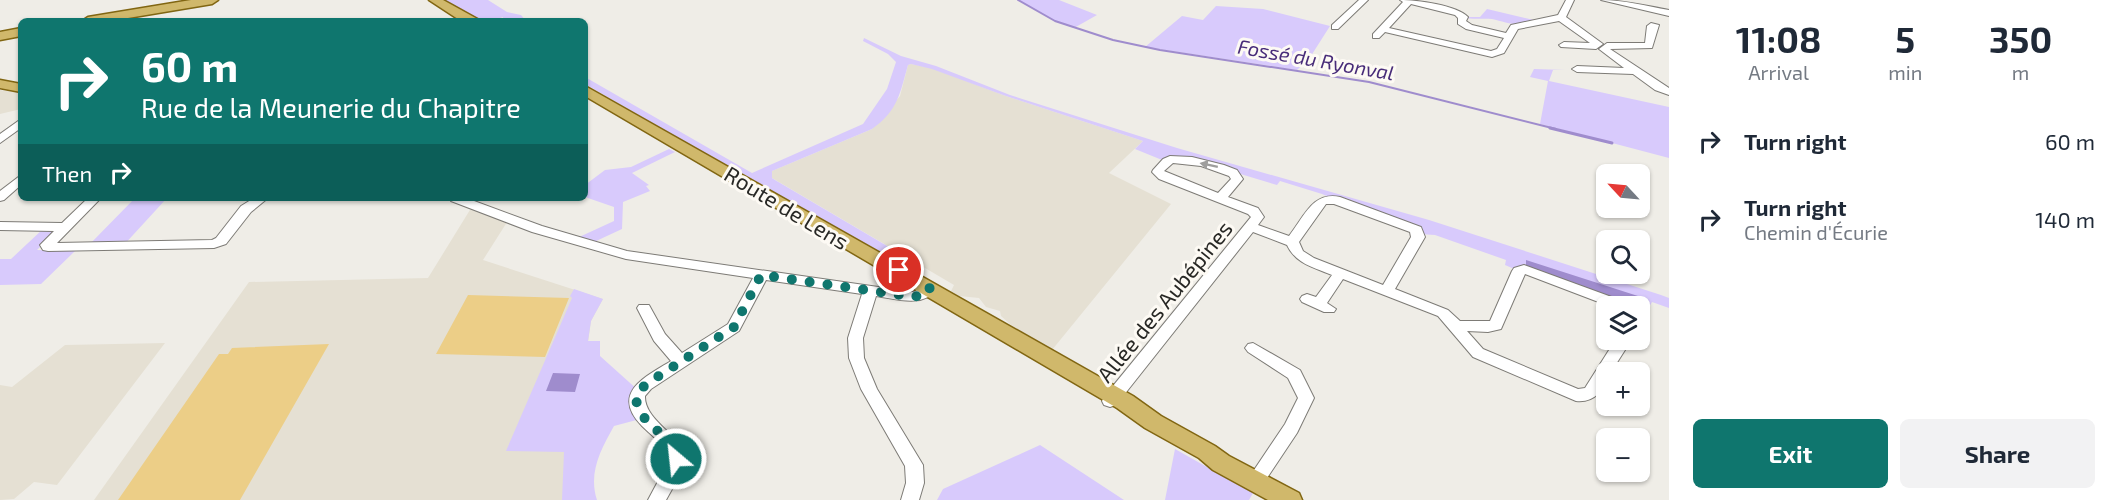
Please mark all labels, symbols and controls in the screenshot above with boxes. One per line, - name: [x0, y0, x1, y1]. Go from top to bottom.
- text: 11:08: [1736, 17, 1821, 60]
- text: 5: [1895, 17, 1915, 60]
- text: 350: [1989, 17, 2052, 60]
- water label: Fossé du Ryonval: [1236, 33, 1396, 86]
- text: 60 m: [141, 40, 238, 90]
- icon: right: [42, 42, 120, 120]
- text: Arrival: [1748, 60, 1809, 84]
- text: min: [1888, 60, 1922, 84]
- text: m: [2012, 60, 2029, 84]
- text: Rue de la Meunerie du Chapitre: [141, 91, 521, 123]
- icon: right: [1693, 125, 1726, 158]
- text: Turn right: [1744, 128, 1846, 154]
- text: 60 m: [2045, 128, 2095, 154]
- icon: right: [104, 156, 137, 189]
- text: Then: [42, 160, 92, 186]
- street label: Route de Lens: [720, 160, 854, 254]
- one-way arrow: [1200, 160, 1218, 170]
- north arrow: [1596, 164, 1650, 218]
- map controls: [1596, 164, 1650, 482]
- text: Turn right: [1744, 194, 1846, 220]
- icon: right: [1693, 203, 1726, 236]
- text: 140 m: [2035, 206, 2095, 232]
- street label: Allée des Aubépines: [1091, 215, 1237, 387]
- text: Chemin d'Écurie: [1744, 220, 1888, 244]
- button: search: [1596, 230, 1650, 284]
- pin: [873, 244, 924, 295]
- icon: arrive: [882, 253, 915, 286]
- button: layers: [1596, 296, 1650, 350]
- button: +: [1596, 362, 1650, 416]
- button: Exit: [1693, 419, 1888, 488]
- button: Share: [1900, 419, 2095, 488]
- position arrow: [644, 427, 708, 491]
- button: −: [1596, 428, 1650, 482]

